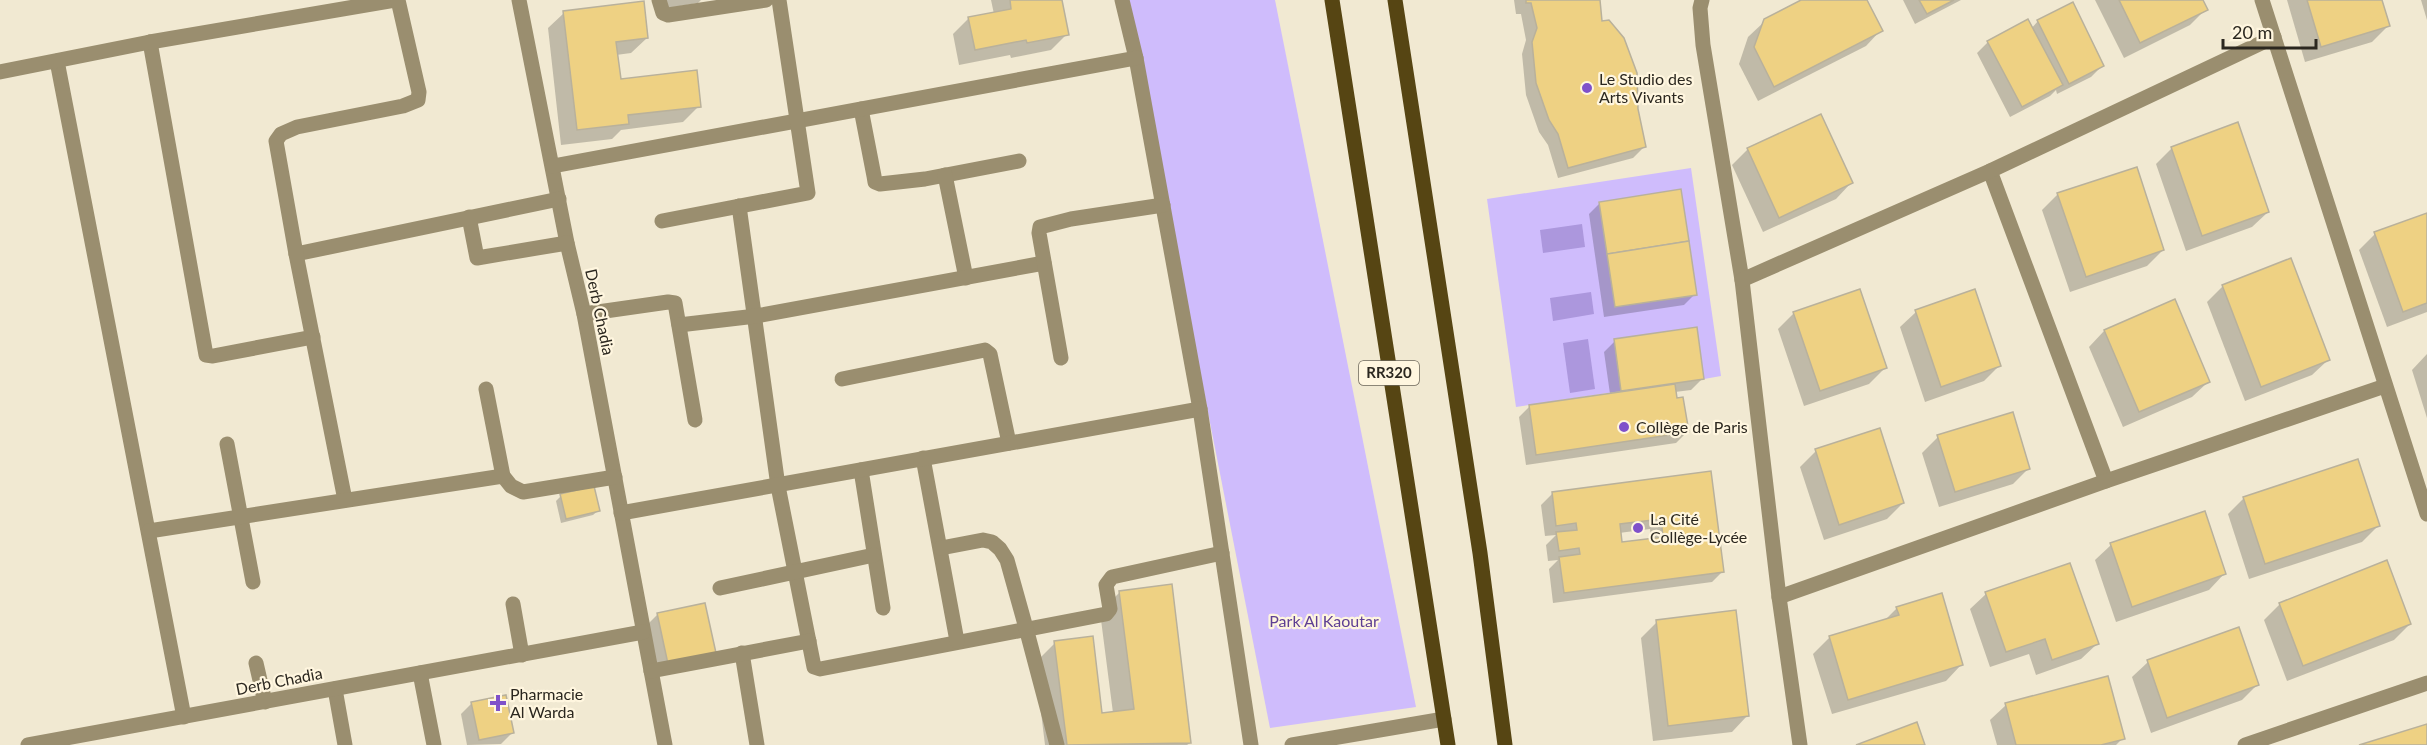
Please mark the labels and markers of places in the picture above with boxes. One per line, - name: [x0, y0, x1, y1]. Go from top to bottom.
- place label: Le Studio des Arts Vivants: [1599, 69, 1693, 106]
- marker: Le Studio des Arts Vivants: [1580, 81, 1594, 95]
- place label: Collège de Paris: [1636, 417, 1748, 436]
- marker: Collège de Paris: [1617, 420, 1631, 434]
- place label: La Cité Collège-Lycée: [1650, 509, 1747, 546]
- marker: La Cité Collège-Lycée: [1631, 521, 1645, 535]
- place label: Pharmacie Al Warda: [510, 684, 583, 721]
- marker: Pharmacie Al Warda: [491, 696, 505, 710]

